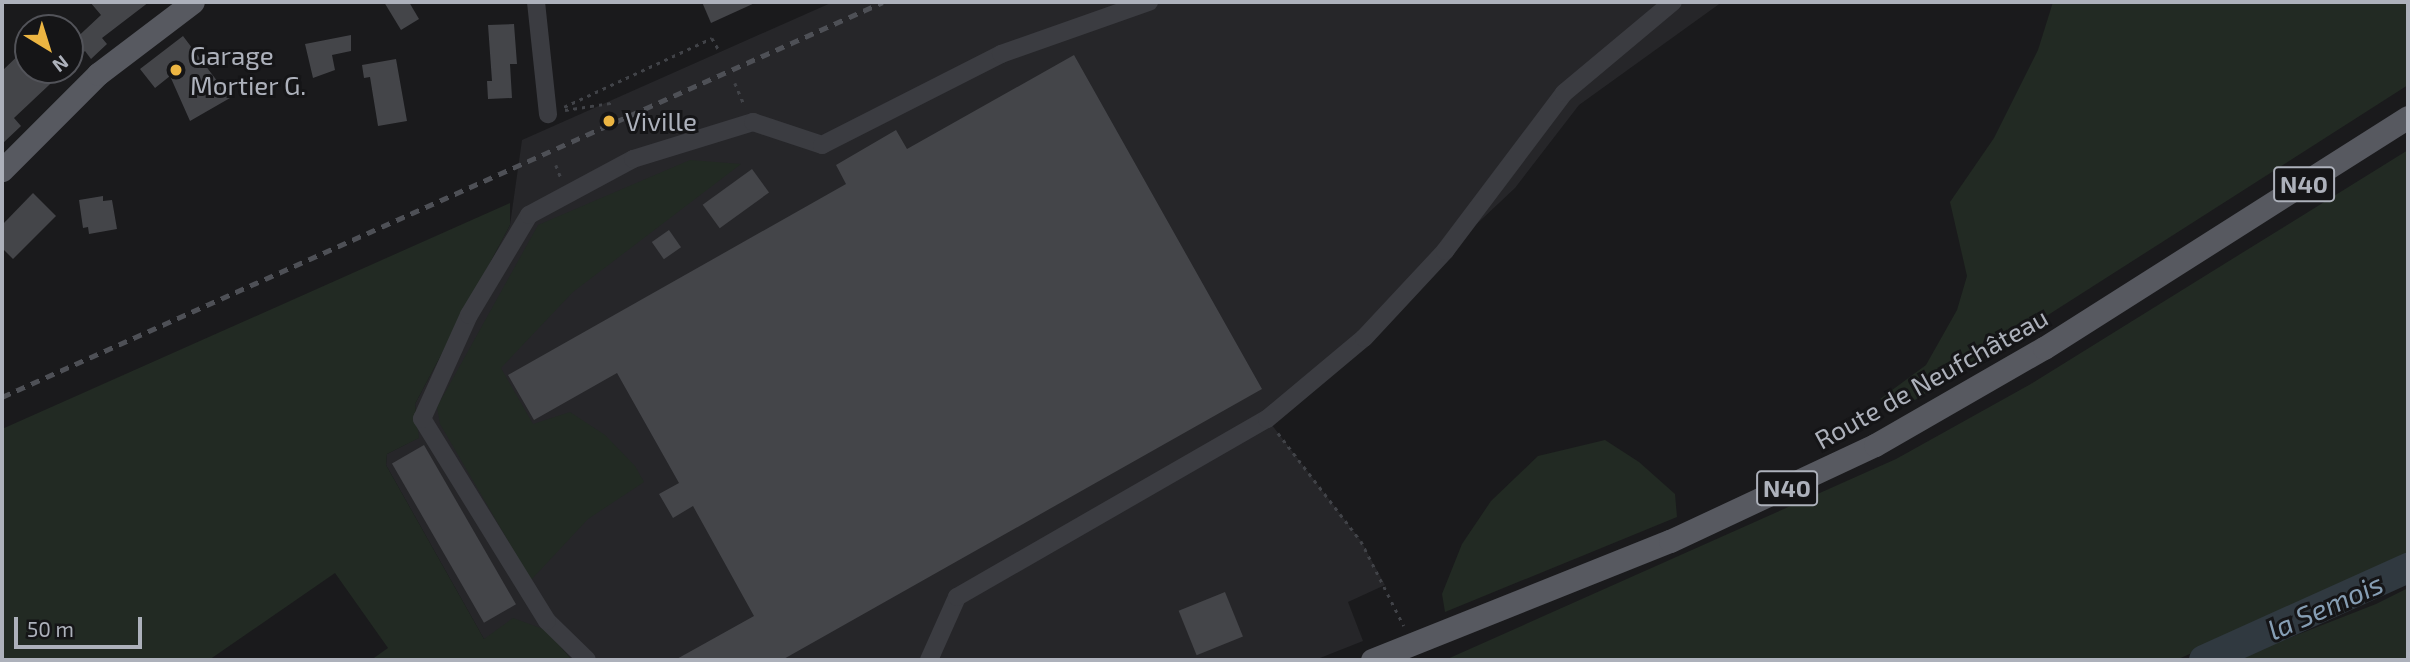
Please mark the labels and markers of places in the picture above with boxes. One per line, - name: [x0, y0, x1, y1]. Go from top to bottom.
- place label: Garage Mortier G.: [190, 39, 307, 100]
- marker: Garage Mortier G.: [168, 62, 184, 78]
- place label: Viville: [625, 105, 697, 137]
- marker: Viville: [599, 111, 619, 131]

